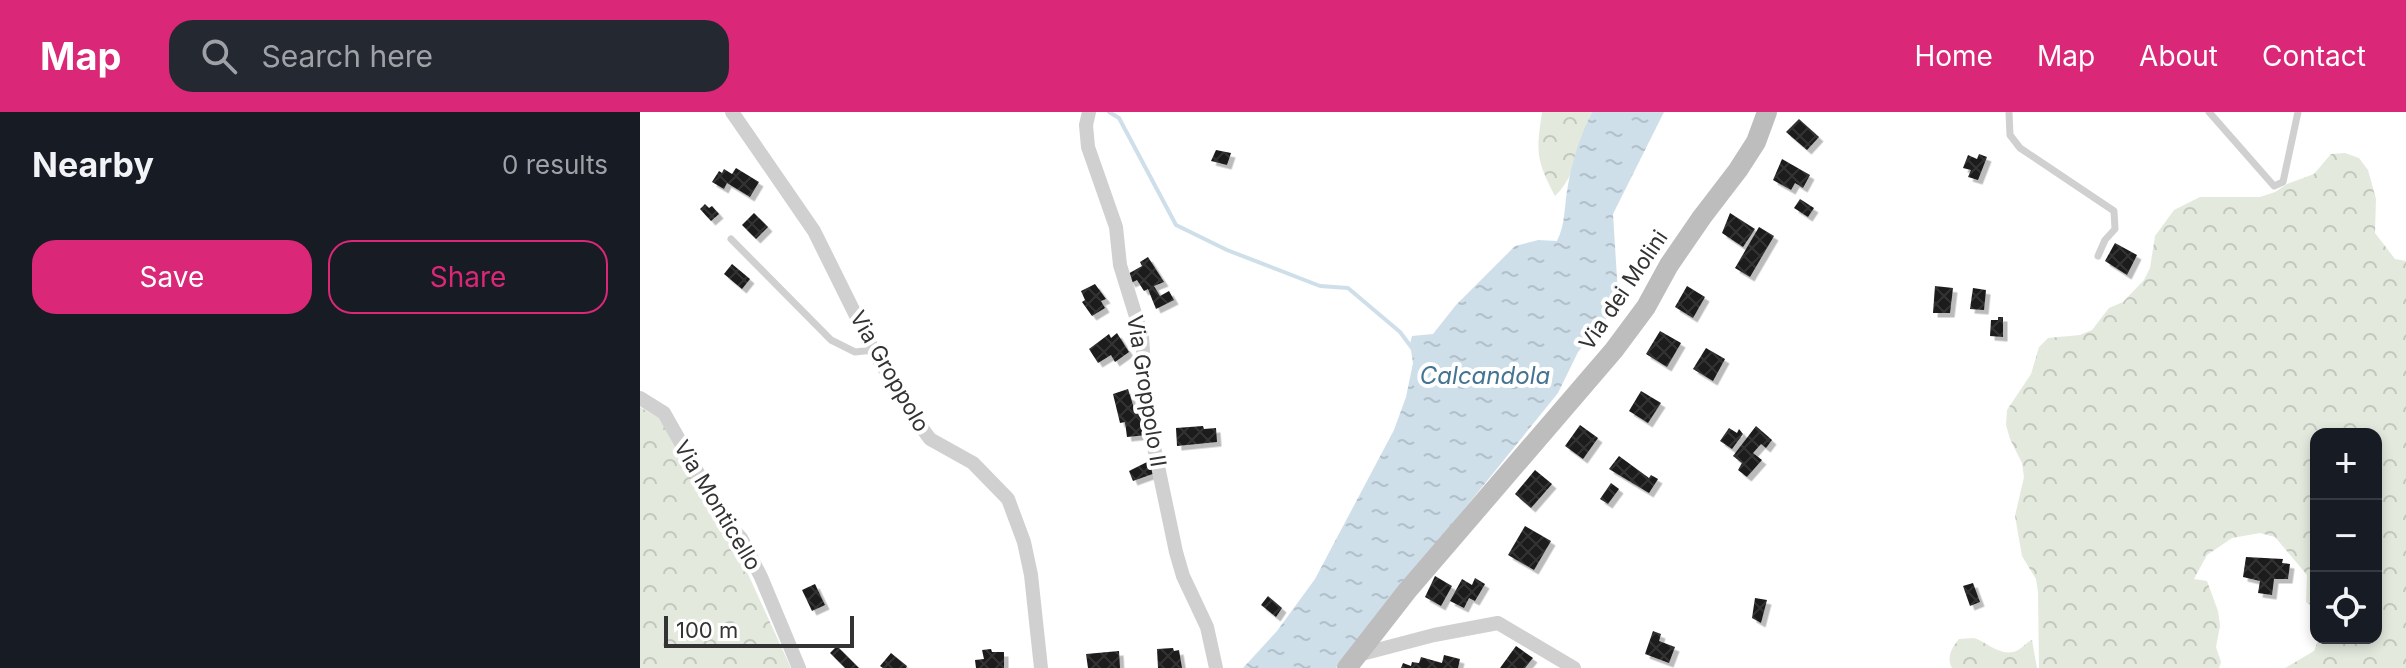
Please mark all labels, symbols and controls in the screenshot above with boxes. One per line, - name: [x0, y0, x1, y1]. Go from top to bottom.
- search box: [169, 20, 729, 92]
- text: Map: [40, 33, 121, 79]
- icon: search: [197, 34, 241, 78]
- text: Search here: [261, 38, 433, 74]
- text: Home: [1914, 39, 1993, 73]
- text: Map: [2037, 39, 2095, 73]
- text: About: [2139, 39, 2218, 73]
- text: Contact: [2262, 39, 2366, 73]
- text: Nearby: [32, 144, 154, 185]
- text: 0 results: [502, 149, 608, 180]
- street label: Via dei Molini: [1573, 225, 1673, 355]
- button: Save: [32, 240, 312, 314]
- button: Share: [328, 240, 608, 314]
- street label: Via Groppolo: [845, 306, 935, 436]
- street label: Via Groppolo II: [1122, 313, 1172, 469]
- water label: Calcandola: [1420, 361, 1550, 390]
- map controls: [2310, 428, 2382, 644]
- button: +: [2310, 428, 2382, 500]
- street label: Via Monticello: [669, 435, 767, 575]
- button: −: [2310, 500, 2382, 572]
- button: locate: [2310, 572, 2382, 644]
- scale bar: [664, 612, 854, 648]
- text: 100 m: [676, 617, 738, 643]

